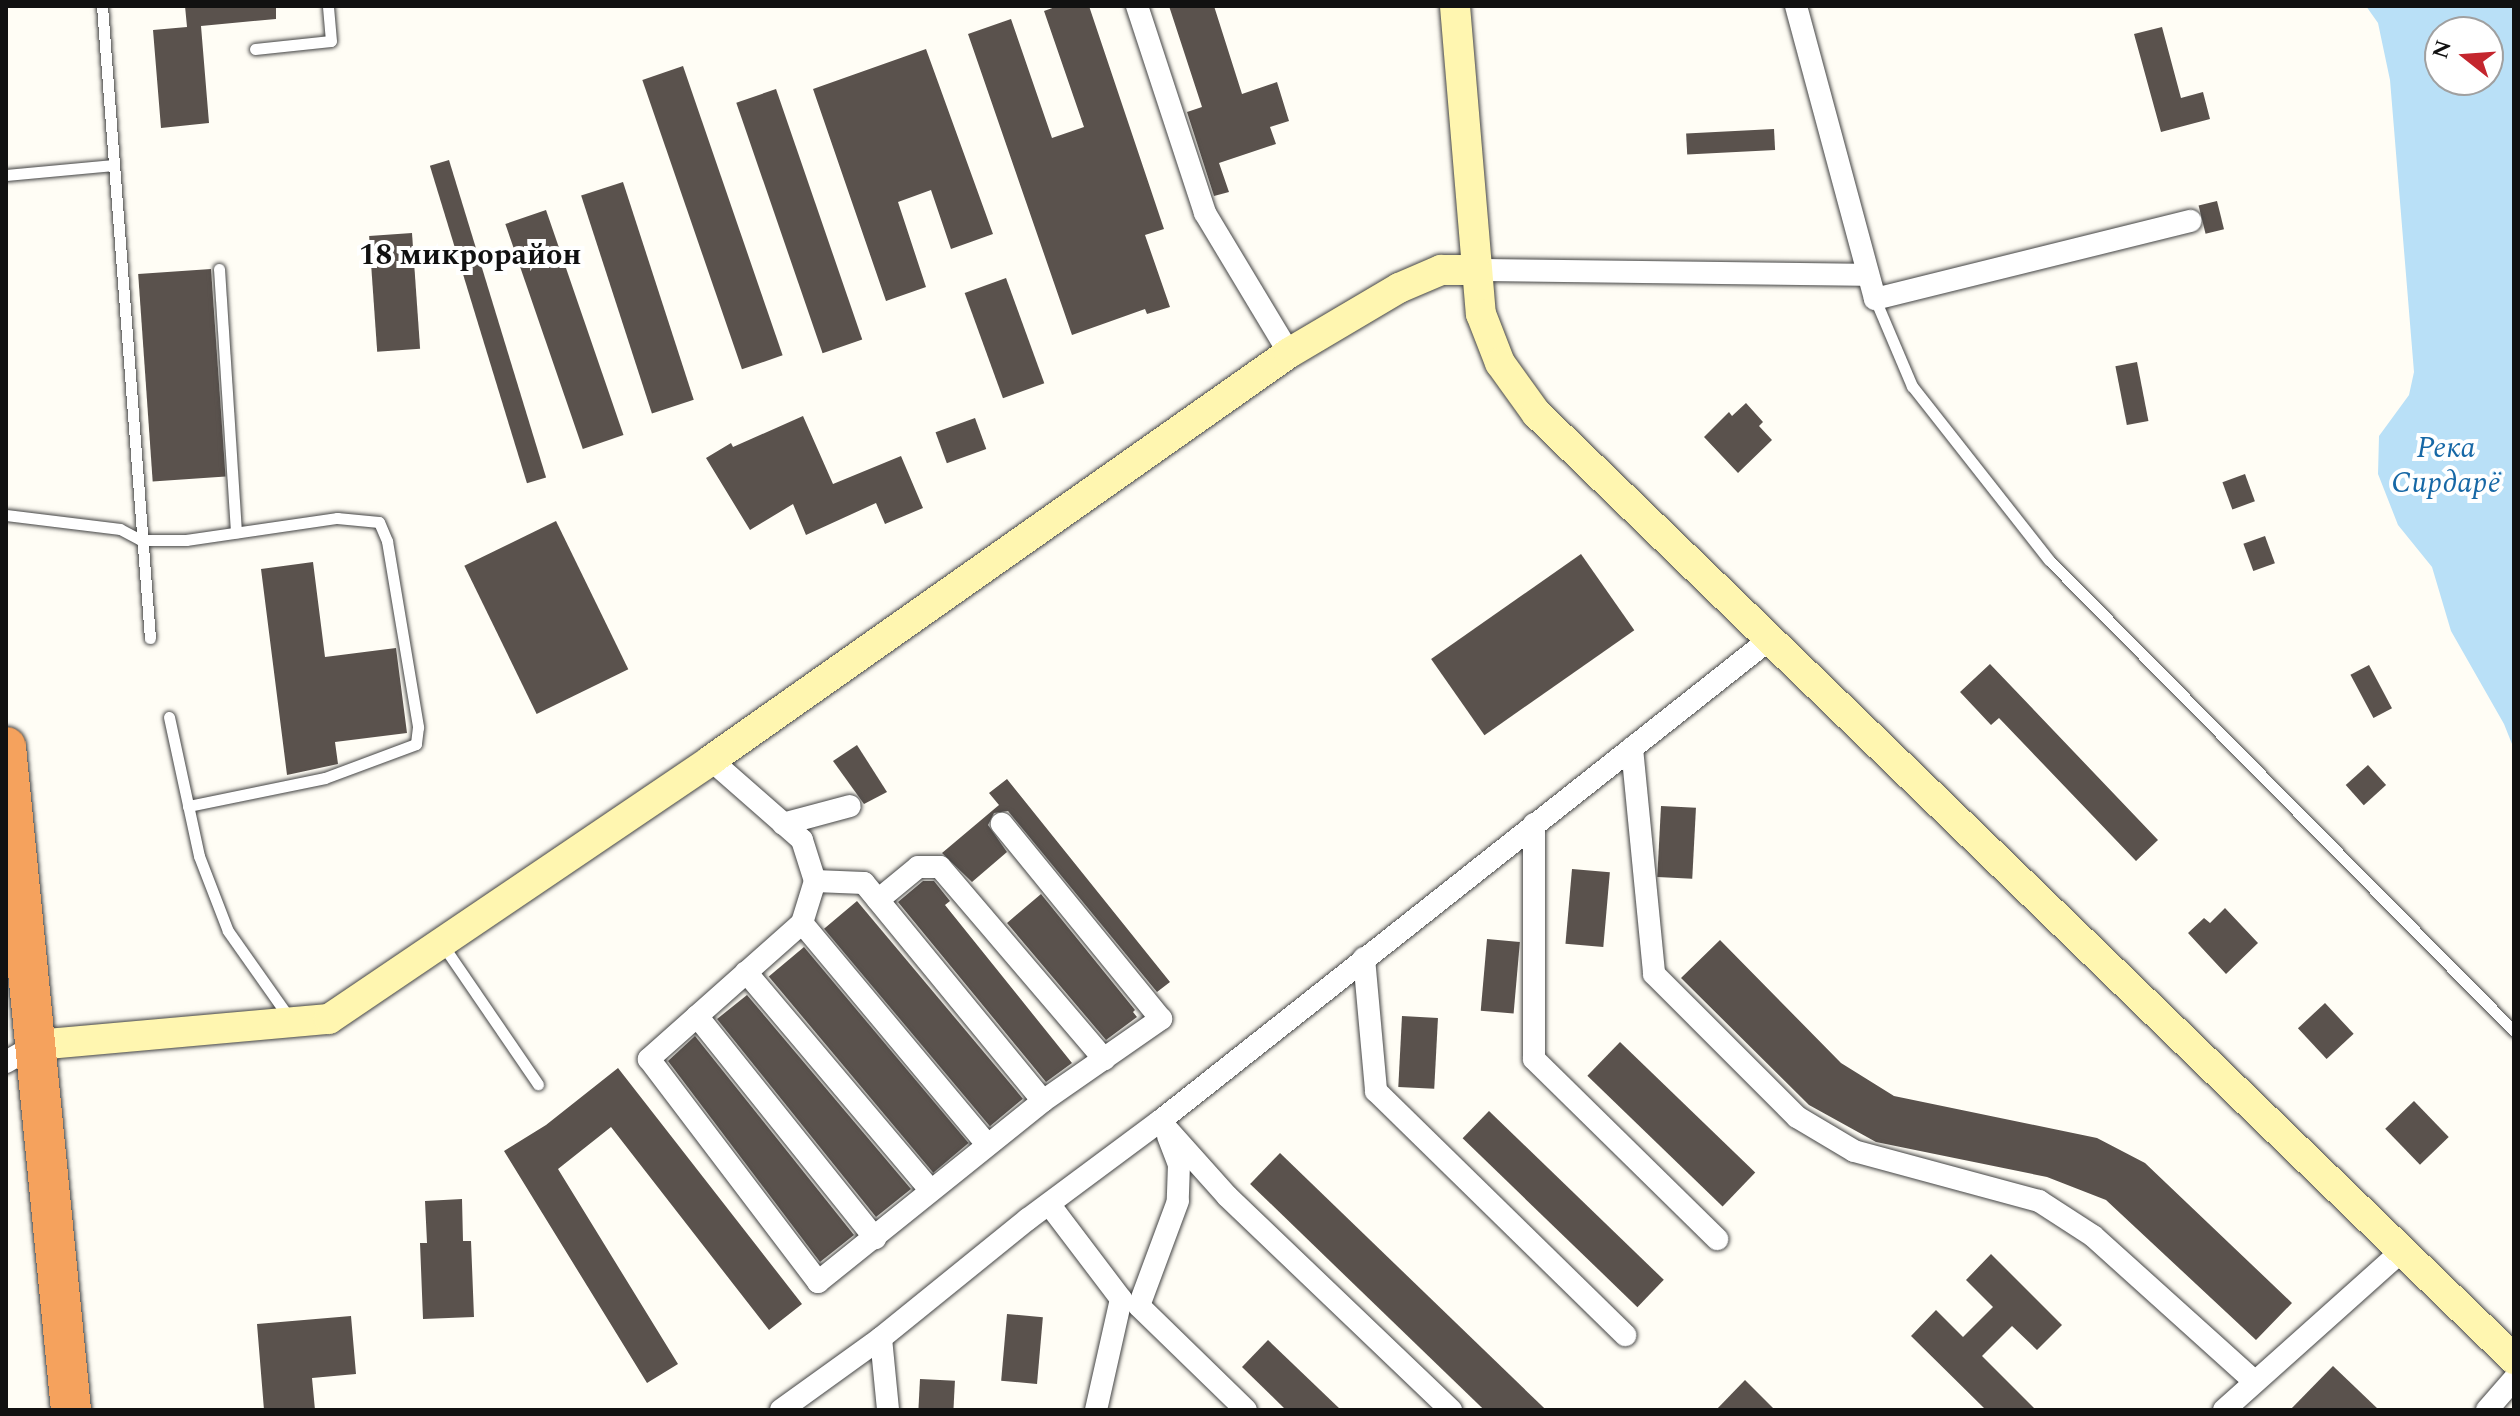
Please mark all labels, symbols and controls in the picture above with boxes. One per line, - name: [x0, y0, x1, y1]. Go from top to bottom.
- north arrow: [2424, 16, 2504, 96]
- text: N: [2424, 36, 2461, 63]
- district label: 18 микрорайон: [359, 237, 581, 273]
- water label: Река Сирдарё: [2391, 430, 2501, 500]

